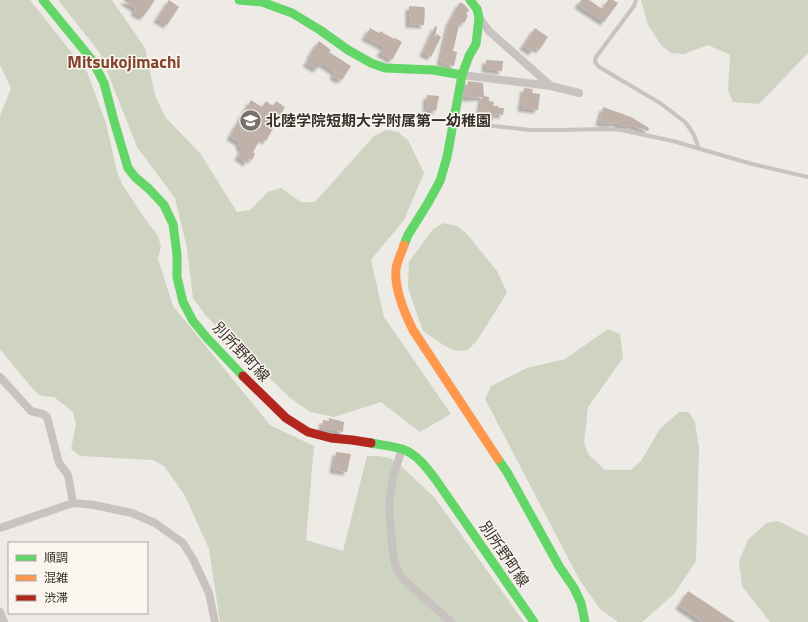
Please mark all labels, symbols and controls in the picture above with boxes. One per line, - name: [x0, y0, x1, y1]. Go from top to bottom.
- district label: Mitsukojimachi: [67, 49, 181, 75]
- school or university icon: 北陸学院短期大学附属第一幼稚園: [237, 108, 263, 134]
- place label: 北陸学院短期大学附属第一幼稚園: [266, 109, 491, 132]
- street label: 別所野町線: [207, 316, 275, 387]
- street label: 別所野町線: [474, 516, 535, 591]
- legend: [8, 542, 148, 614]
- text: 順調: [44, 548, 68, 567]
- text: 混雑: [44, 568, 68, 587]
- text: 渋滞: [44, 588, 68, 607]

